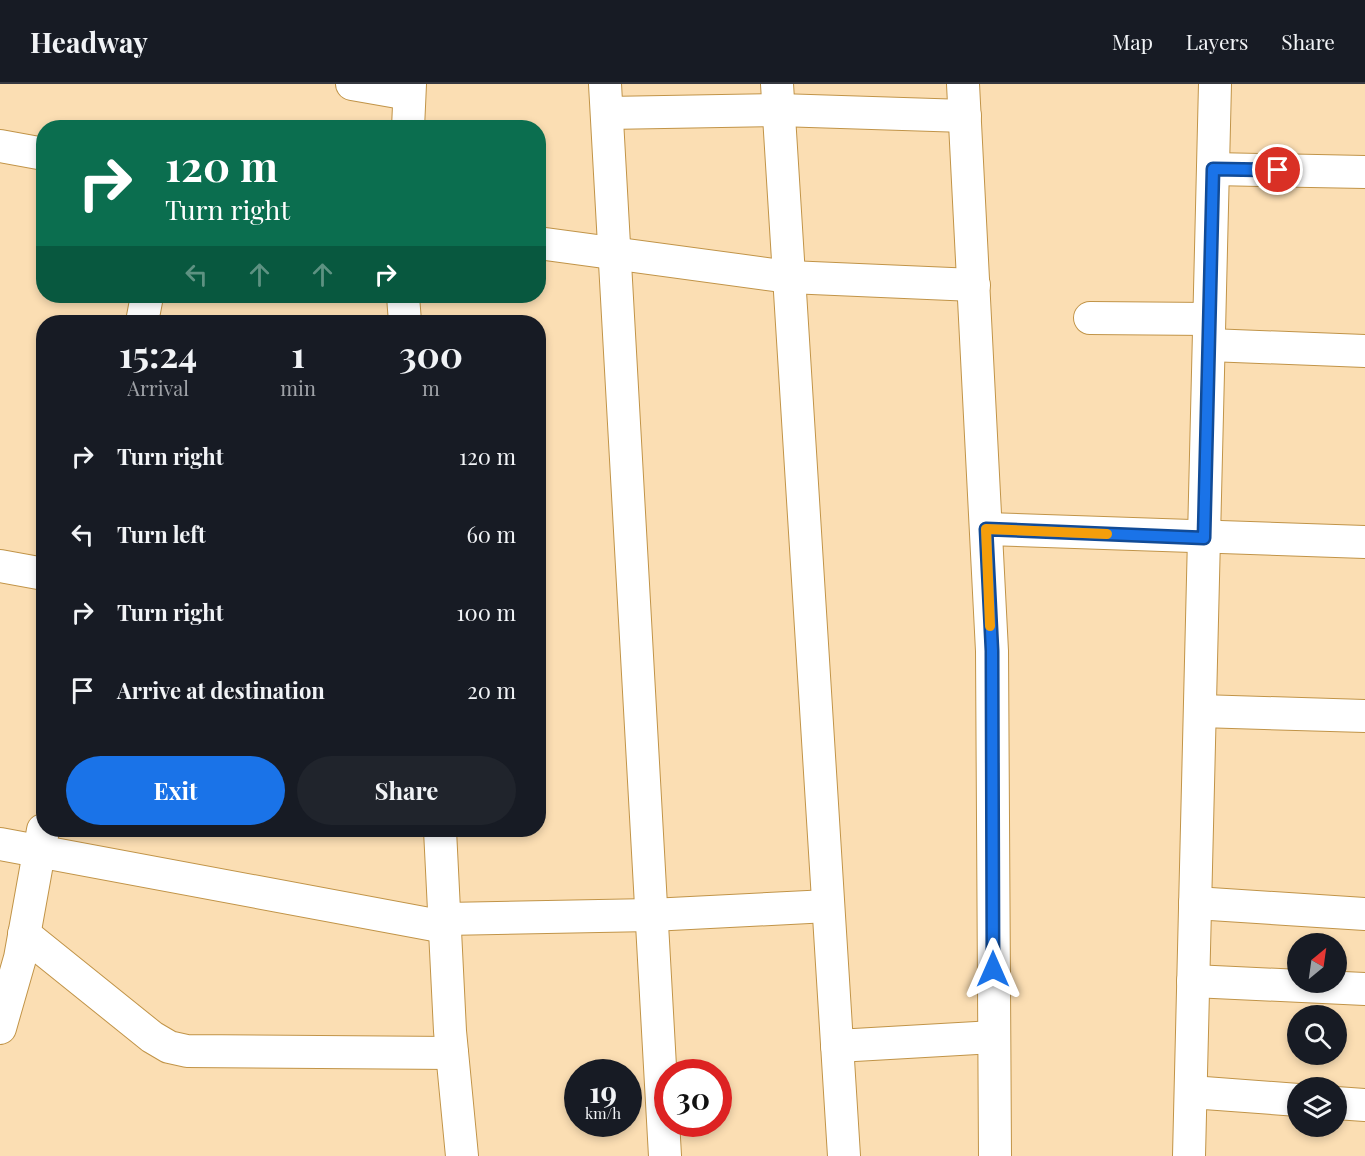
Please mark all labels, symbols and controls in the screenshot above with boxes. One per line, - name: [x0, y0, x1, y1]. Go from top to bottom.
- text: Headway: [30, 23, 148, 60]
- text: Map: [1112, 27, 1153, 55]
- text: Layers: [1186, 27, 1248, 55]
- text: Share: [1281, 27, 1335, 55]
- text: 120 m: [165, 137, 278, 193]
- icon: right: [66, 144, 144, 222]
- pin: [1252, 144, 1303, 195]
- icon: arrive: [1261, 153, 1294, 186]
- text: Turn right: [165, 191, 290, 227]
- icon: left: [180, 258, 213, 291]
- icon: ahead: [243, 258, 276, 291]
- icon: ahead: [306, 258, 339, 291]
- icon: right: [369, 258, 402, 291]
- text: 15:24: [119, 329, 197, 377]
- text: 1: [291, 329, 305, 377]
- text: 300: [399, 329, 463, 377]
- text: Arrival: [127, 374, 189, 401]
- text: min: [280, 374, 316, 401]
- text: m: [422, 374, 440, 401]
- icon: right: [66, 440, 99, 473]
- text: Turn right: [117, 441, 223, 471]
- text: 120 m: [459, 441, 516, 471]
- icon: left: [66, 518, 99, 551]
- text: Turn left: [117, 519, 206, 549]
- text: 60 m: [466, 519, 516, 549]
- icon: right: [66, 596, 99, 629]
- text: Turn right: [117, 597, 223, 627]
- text: 100 m: [456, 597, 516, 627]
- icon: arrive: [66, 674, 99, 707]
- text: Arrive at destination: [117, 675, 325, 705]
- text: 20 m: [467, 675, 516, 705]
- button: Exit: [66, 756, 285, 825]
- button: Share: [297, 756, 516, 825]
- north arrow: [1287, 933, 1347, 993]
- map controls: [1287, 933, 1347, 1137]
- position arrow: [961, 937, 1025, 1001]
- button: search: [1287, 1005, 1347, 1065]
- speed limit sign: 30: [654, 1059, 732, 1137]
- text: 19: [589, 1071, 617, 1111]
- button: layers: [1287, 1077, 1347, 1137]
- text: km/h: [585, 1103, 621, 1123]

